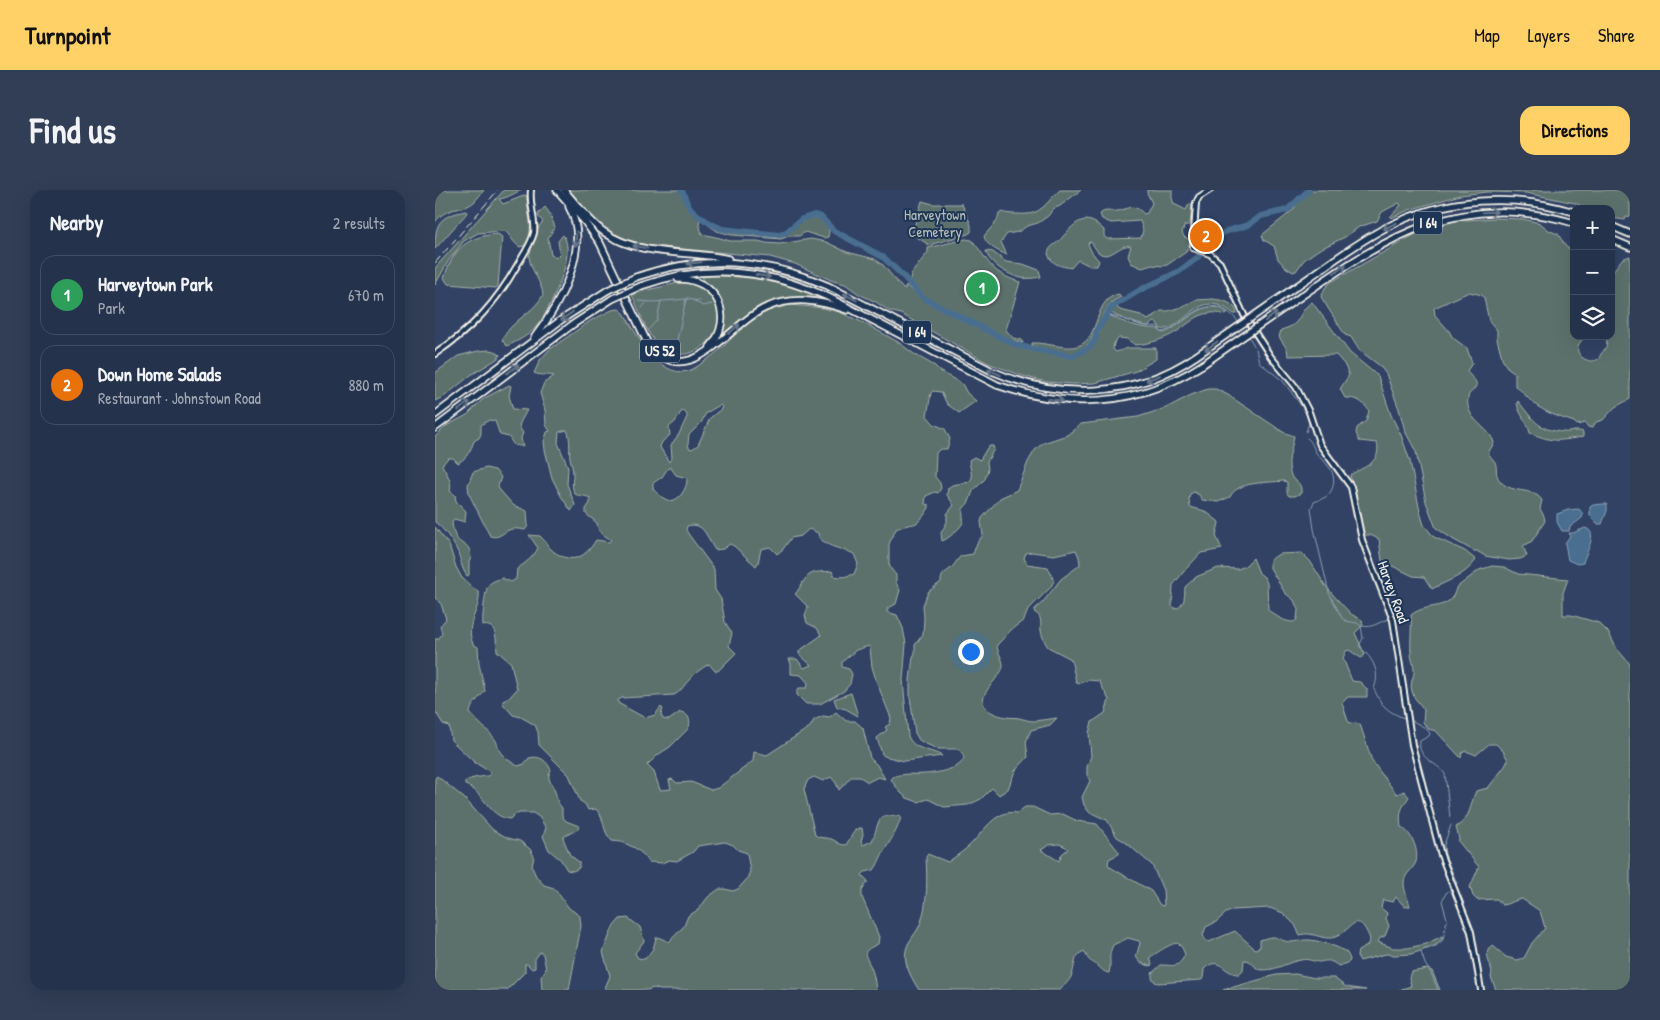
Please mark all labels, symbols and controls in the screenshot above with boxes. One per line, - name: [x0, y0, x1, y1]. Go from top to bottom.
- text: Turnpoint: [25, 19, 110, 51]
- text: Map: [1474, 23, 1500, 48]
- text: Layers: [1528, 23, 1570, 48]
- text: Share: [1598, 23, 1635, 48]
- button: Directions: [1520, 106, 1630, 155]
- text: Find us: [30, 107, 116, 154]
- park label: Harveytown Cemetery: [904, 204, 966, 242]
- map controls: [1570, 205, 1615, 340]
- button: +: [1570, 205, 1615, 250]
- one-way arrow: [1482, 207, 1498, 216]
- text: Nearby: [50, 208, 103, 237]
- text: 2 results: [333, 212, 385, 234]
- road number: I 64: [1414, 212, 1442, 234]
- pin: 2: [1190, 217, 1222, 255]
- one-way arrow: [1383, 221, 1398, 231]
- one-way arrow: [571, 231, 580, 247]
- one-way arrow: [632, 242, 648, 251]
- button: −: [1570, 250, 1615, 295]
- one-way arrow: [687, 258, 703, 268]
- one-way arrow: [1333, 264, 1347, 274]
- pin: 1: [966, 269, 998, 307]
- text: Harveytown Park: [98, 271, 213, 297]
- one-way arrow: [754, 271, 770, 281]
- text: 1: [64, 284, 70, 306]
- text: 670 m: [348, 284, 384, 306]
- one-way arrow: [843, 292, 858, 302]
- button: layers: [1570, 295, 1615, 340]
- text: Park: [98, 297, 125, 319]
- one-way arrow: [560, 311, 574, 321]
- one-way arrow: [1264, 312, 1278, 322]
- road number: I 64: [903, 320, 931, 344]
- one-way arrow: [727, 324, 740, 335]
- road number: US 52: [640, 340, 680, 362]
- one-way arrow: [1204, 340, 1218, 351]
- text: Down Home Salads: [98, 361, 221, 387]
- one-way arrow: [506, 364, 519, 375]
- one-way arrow: [987, 367, 1002, 377]
- text: 2: [63, 374, 71, 396]
- text: 880 m: [348, 374, 384, 396]
- one-way arrow: [1145, 374, 1161, 383]
- text: Restaurant · Johnstown Road: [98, 387, 261, 409]
- one-way arrow: [1047, 395, 1063, 405]
- one-way arrow: [457, 401, 471, 411]
- street label: Harvey Road: [1372, 558, 1415, 626]
- your location: [958, 639, 984, 665]

